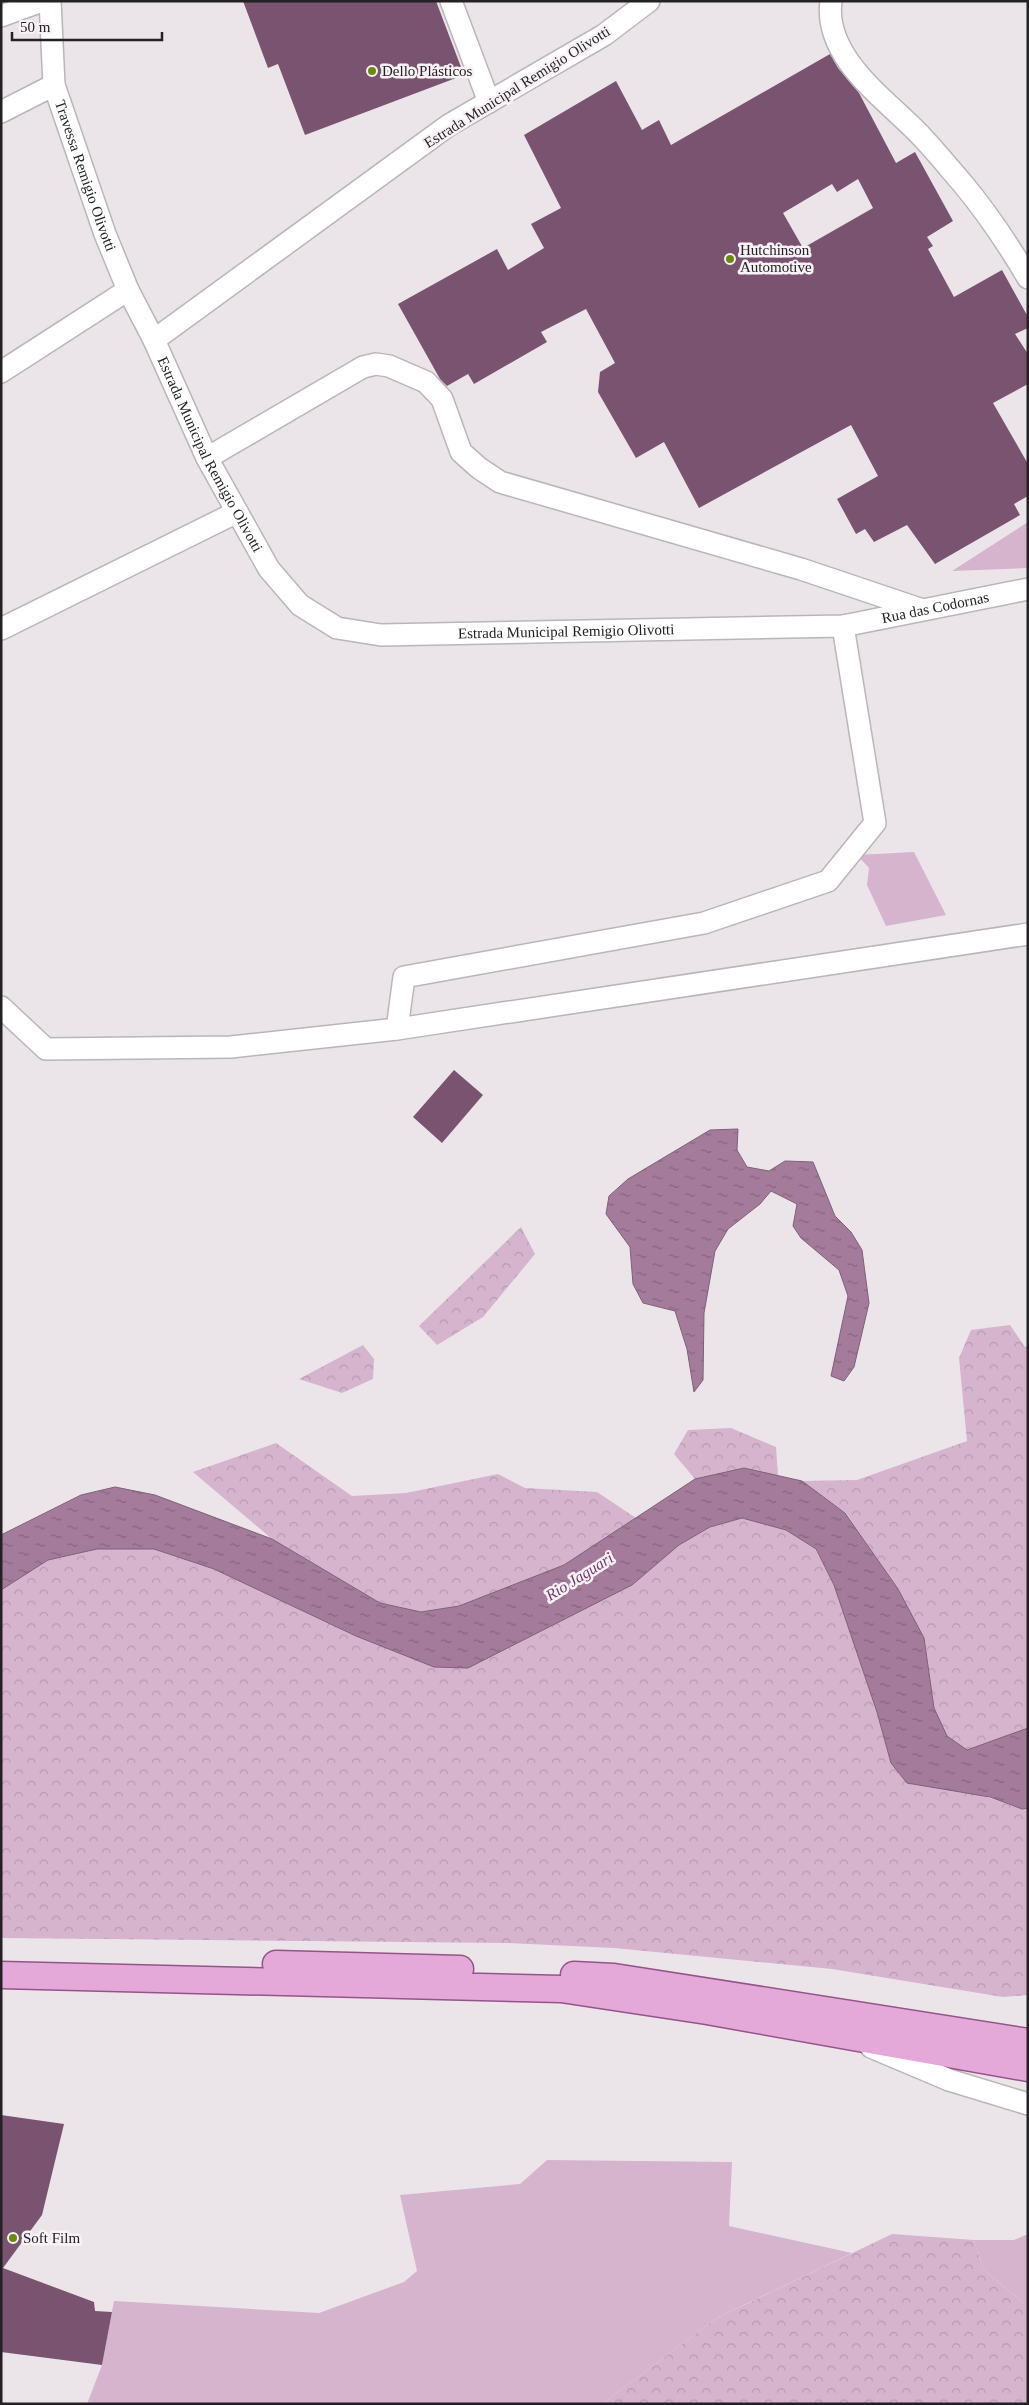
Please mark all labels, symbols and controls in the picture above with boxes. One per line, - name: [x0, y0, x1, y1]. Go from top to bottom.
- scale bar: [12, 10, 162, 42]
- text: 50 m: [20, 19, 51, 35]
- street label: Estrada Municipal Remigio Olivotti: [421, 23, 613, 151]
- place label: Dello Plásticos: [382, 63, 473, 79]
- marker: Dello Plásticos: [366, 65, 378, 77]
- street label: Travessa Remigio Olivotti: [52, 98, 119, 253]
- place label: Hutchinson Automotive: [740, 242, 812, 275]
- marker: Hutchinson Automotive: [724, 253, 736, 265]
- street label: Estrada Municipal Remigio Olivotti: [155, 354, 266, 555]
- street label: Rua das Codornas: [880, 589, 991, 626]
- street label: Estrada Municipal Remigio Olivotti: [458, 621, 675, 641]
- water label: Rio Jaguari: [542, 1549, 617, 1605]
- place label: Soft Film: [23, 2230, 80, 2246]
- marker: Soft Film: [7, 2232, 19, 2244]

